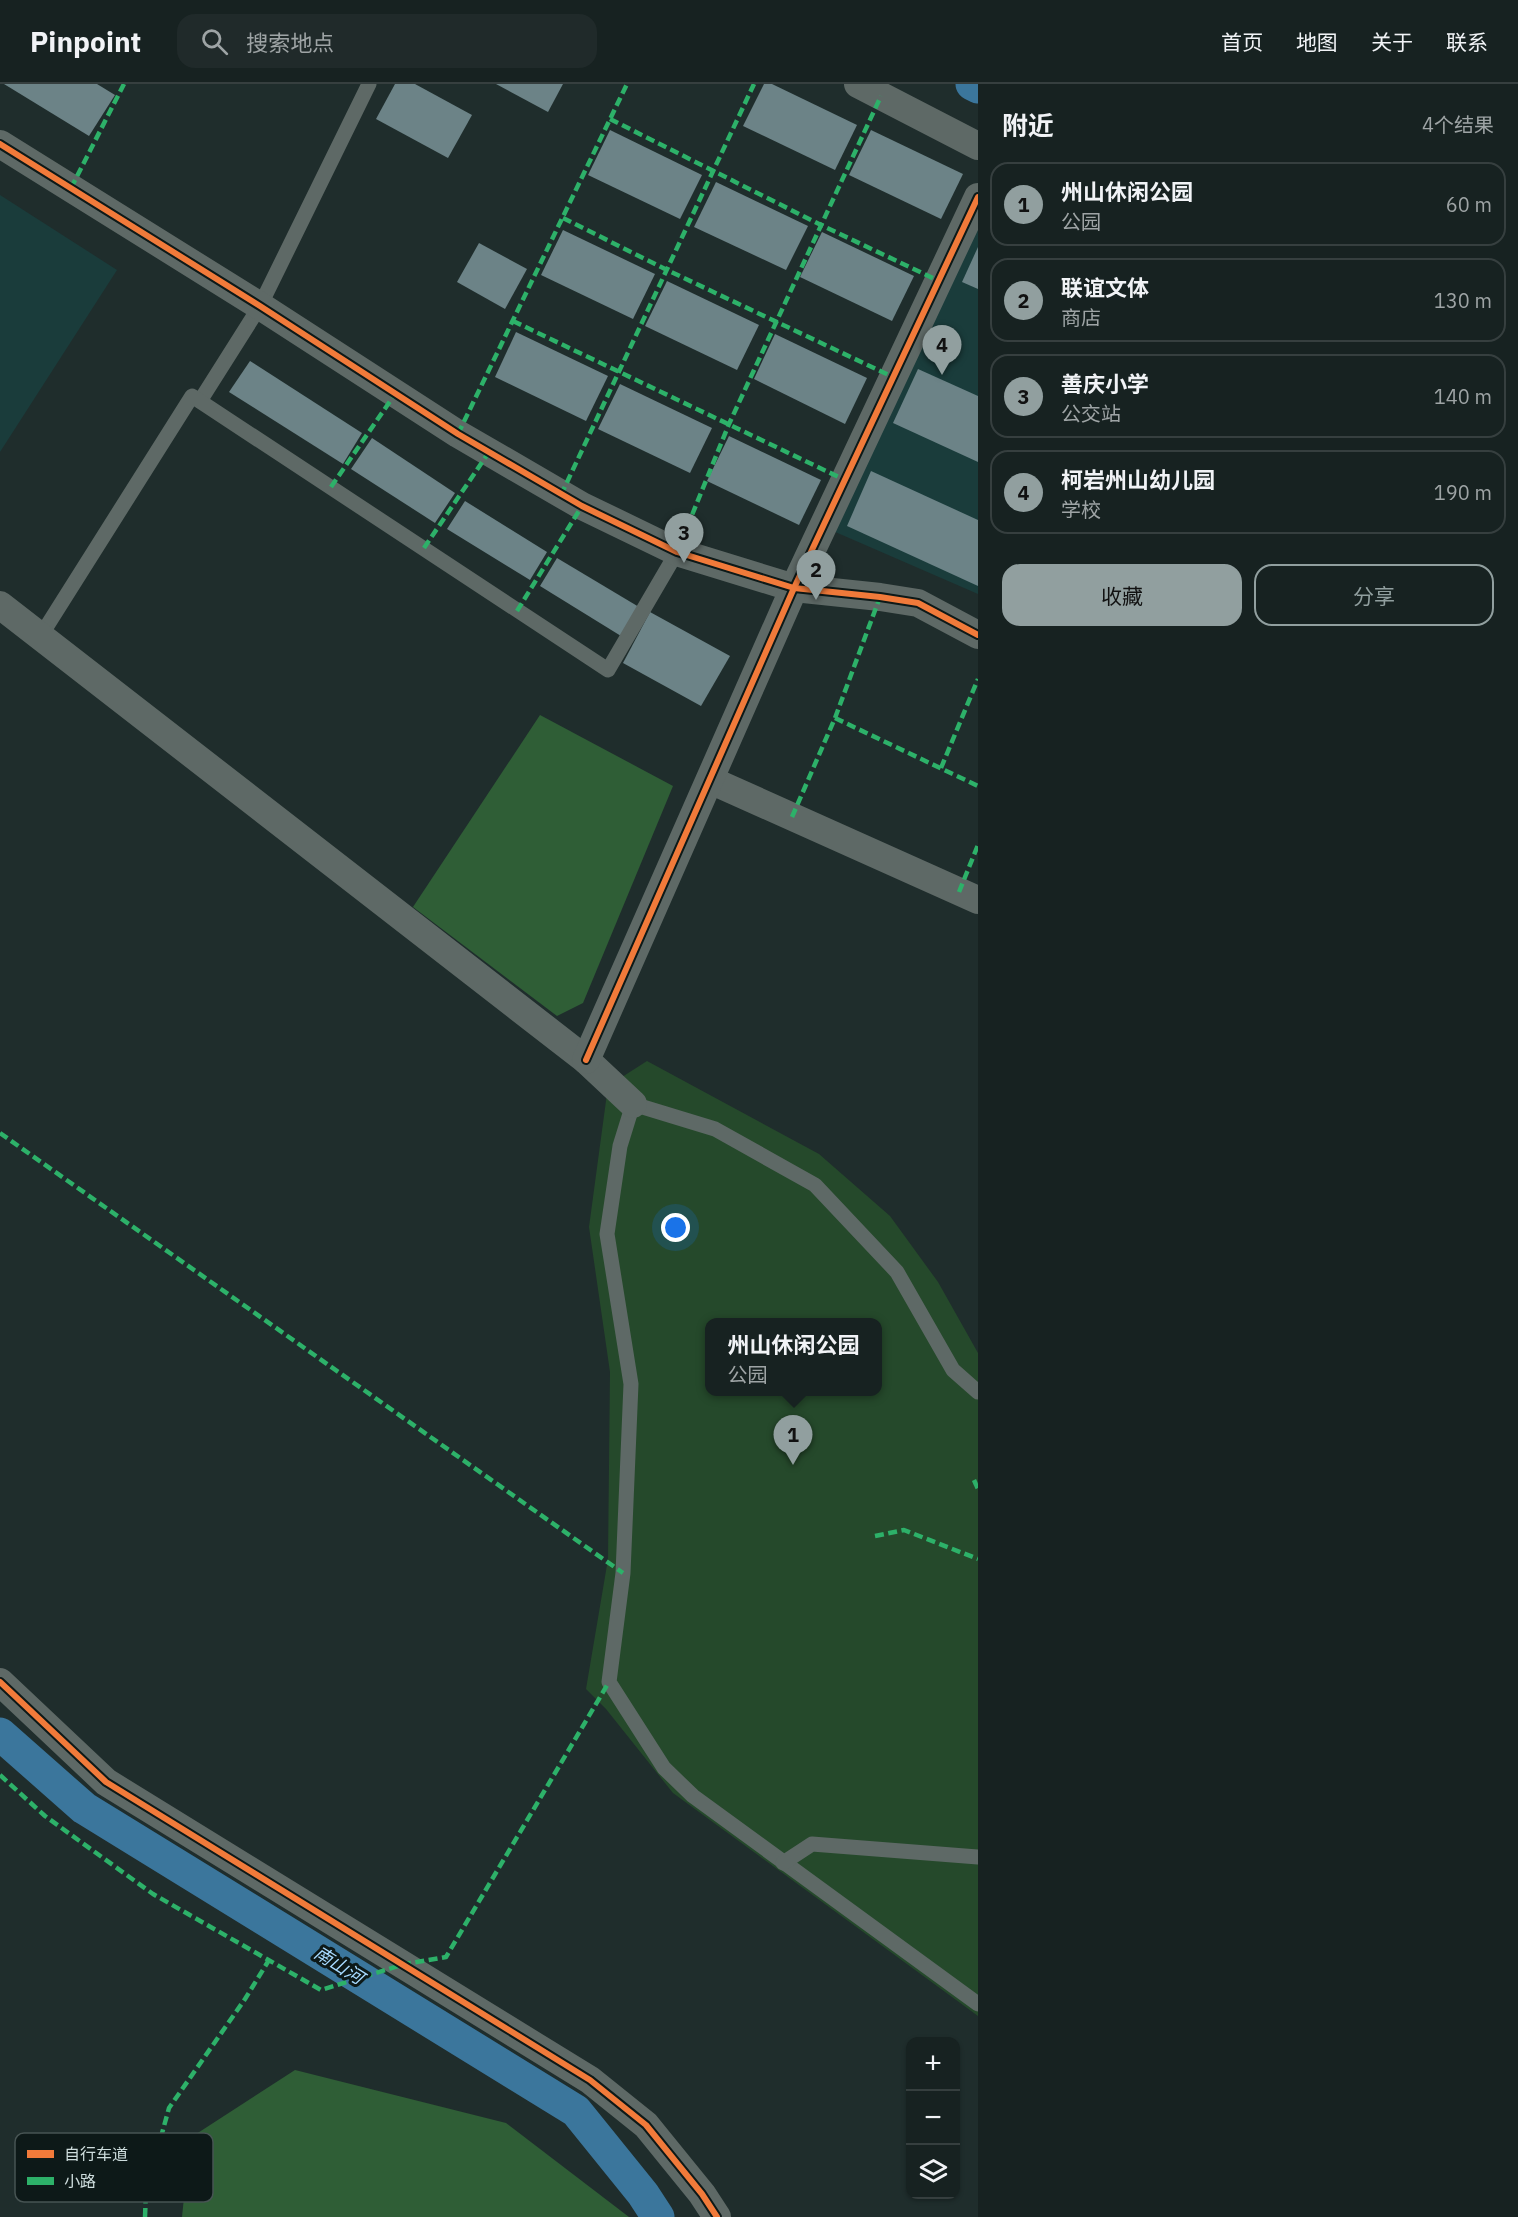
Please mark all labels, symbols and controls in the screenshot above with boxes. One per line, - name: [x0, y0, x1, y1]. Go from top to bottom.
- search box: [177, 14, 597, 68]
- text: Pinpoint: [30, 23, 141, 60]
- icon: search: [198, 25, 231, 58]
- text: 搜索地点: [246, 28, 334, 57]
- text: 首页: [1221, 28, 1263, 56]
- text: 地图: [1296, 28, 1338, 56]
- text: 关于: [1371, 28, 1413, 56]
- text: 联系: [1446, 28, 1488, 56]
- text: 附近: [1002, 108, 1054, 142]
- text: 4个结果: [1422, 111, 1494, 138]
- text: 州山休闲公园: [1061, 177, 1193, 206]
- text: 1: [1018, 191, 1030, 218]
- text: 60 m: [1446, 191, 1492, 218]
- text: 公园: [1061, 208, 1101, 235]
- text: 联谊文体: [1061, 273, 1149, 302]
- text: 2: [1018, 287, 1030, 314]
- text: 130 m: [1434, 287, 1492, 314]
- text: 商店: [1061, 304, 1101, 331]
- pin: 4: [922, 326, 962, 375]
- text: 善庆小学: [1061, 369, 1149, 398]
- text: 3: [1018, 383, 1030, 410]
- text: 140 m: [1434, 383, 1492, 410]
- text: 公交站: [1061, 400, 1121, 427]
- text: 柯岩州山幼儿园: [1061, 465, 1215, 494]
- text: 4: [1018, 479, 1030, 506]
- text: 190 m: [1434, 479, 1492, 506]
- text: 学校: [1061, 496, 1101, 523]
- pin: 3: [664, 514, 704, 563]
- pin: 2: [796, 550, 836, 600]
- button: 收藏: [1002, 564, 1242, 626]
- button: 分享: [1254, 564, 1494, 626]
- your location: [661, 1213, 690, 1242]
- popup: [705, 1318, 882, 1396]
- text: 州山休闲公园: [727, 1330, 860, 1359]
- text: 公园: [727, 1361, 767, 1388]
- pin: 1: [774, 1416, 812, 1465]
- water label: 南山河: [310, 1941, 371, 1991]
- map controls: [906, 2037, 960, 2199]
- button: +: [906, 2037, 960, 2091]
- button: −: [906, 2091, 960, 2145]
- legend: [15, 2133, 213, 2202]
- text: 自行车道: [64, 2144, 128, 2164]
- button: layers: [906, 2145, 960, 2199]
- text: 小路: [64, 2171, 96, 2191]

